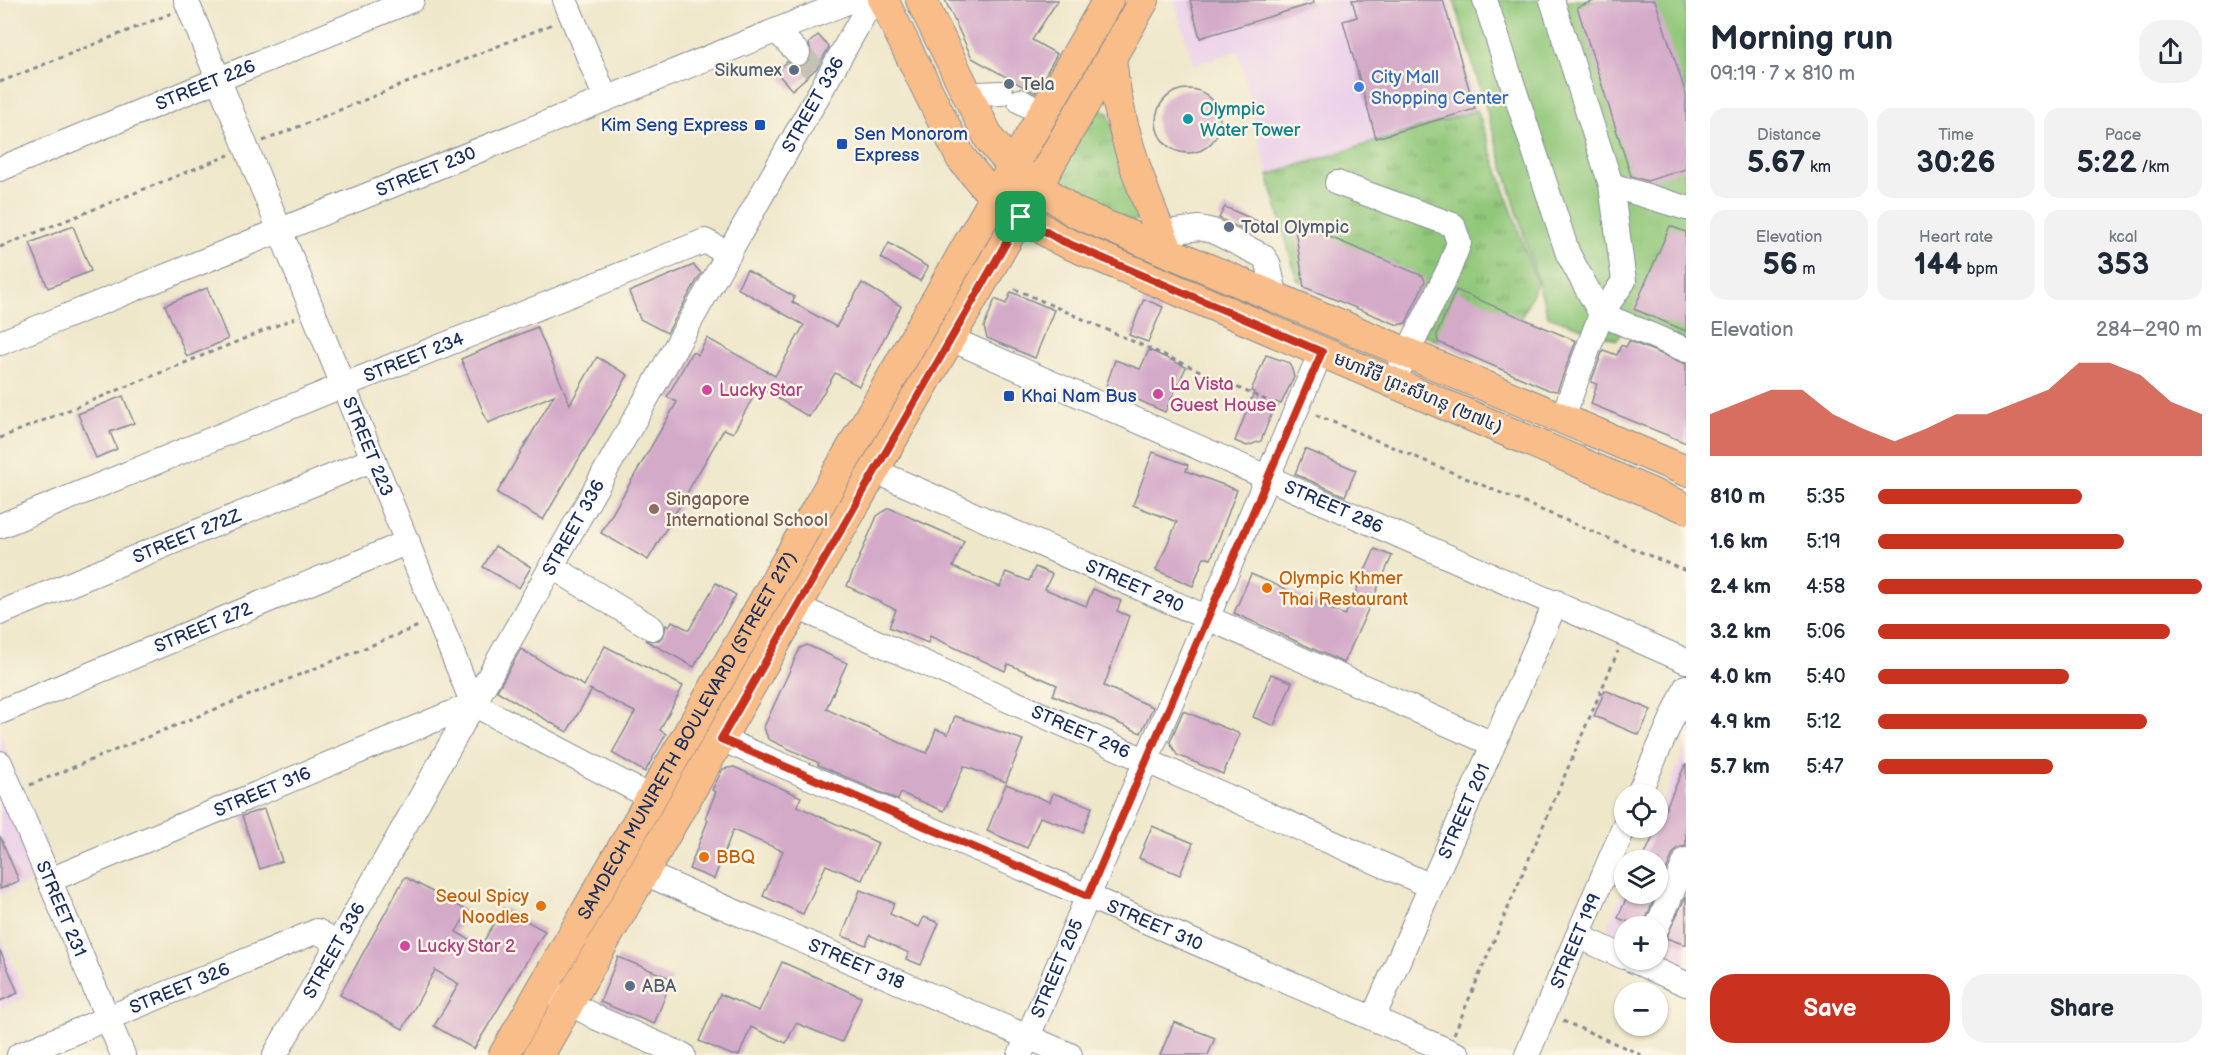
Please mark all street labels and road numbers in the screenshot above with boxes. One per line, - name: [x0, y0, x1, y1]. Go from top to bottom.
- street label: STREET 336: [777, 53, 848, 156]
- street label: STREET 226: [152, 55, 258, 115]
- street label: STREET 230: [373, 142, 479, 201]
- street label: STREET 234: [361, 328, 467, 387]
- street label: មហាវិថី ព្រះសីហនុ (២៧៤): [1330, 347, 1506, 439]
- street label: STREET 223: [338, 393, 398, 499]
- street label: STREET 336: [538, 476, 609, 579]
- street label: STREET 286: [1281, 476, 1387, 538]
- street label: STREET 272Z: [130, 505, 244, 568]
- street label: SAMDECH MUNIRETH BOULEVARD (STREET 217): [573, 548, 800, 923]
- street label: STREET 290: [1082, 555, 1187, 617]
- street label: STREET 272: [151, 598, 255, 657]
- street label: STREET 296: [1028, 701, 1133, 763]
- street label: STREET 201: [1434, 760, 1494, 862]
- street label: STREET 316: [211, 762, 314, 821]
- street label: STREET 231: [32, 858, 91, 960]
- street label: STREET 199: [1546, 890, 1605, 992]
- street label: STREET 310: [1104, 895, 1206, 955]
- street label: STREET 336: [299, 899, 370, 1002]
- street label: STREET 205: [1027, 916, 1087, 1021]
- street label: STREET 318: [805, 934, 908, 993]
- street label: STREET 326: [127, 958, 233, 1018]

